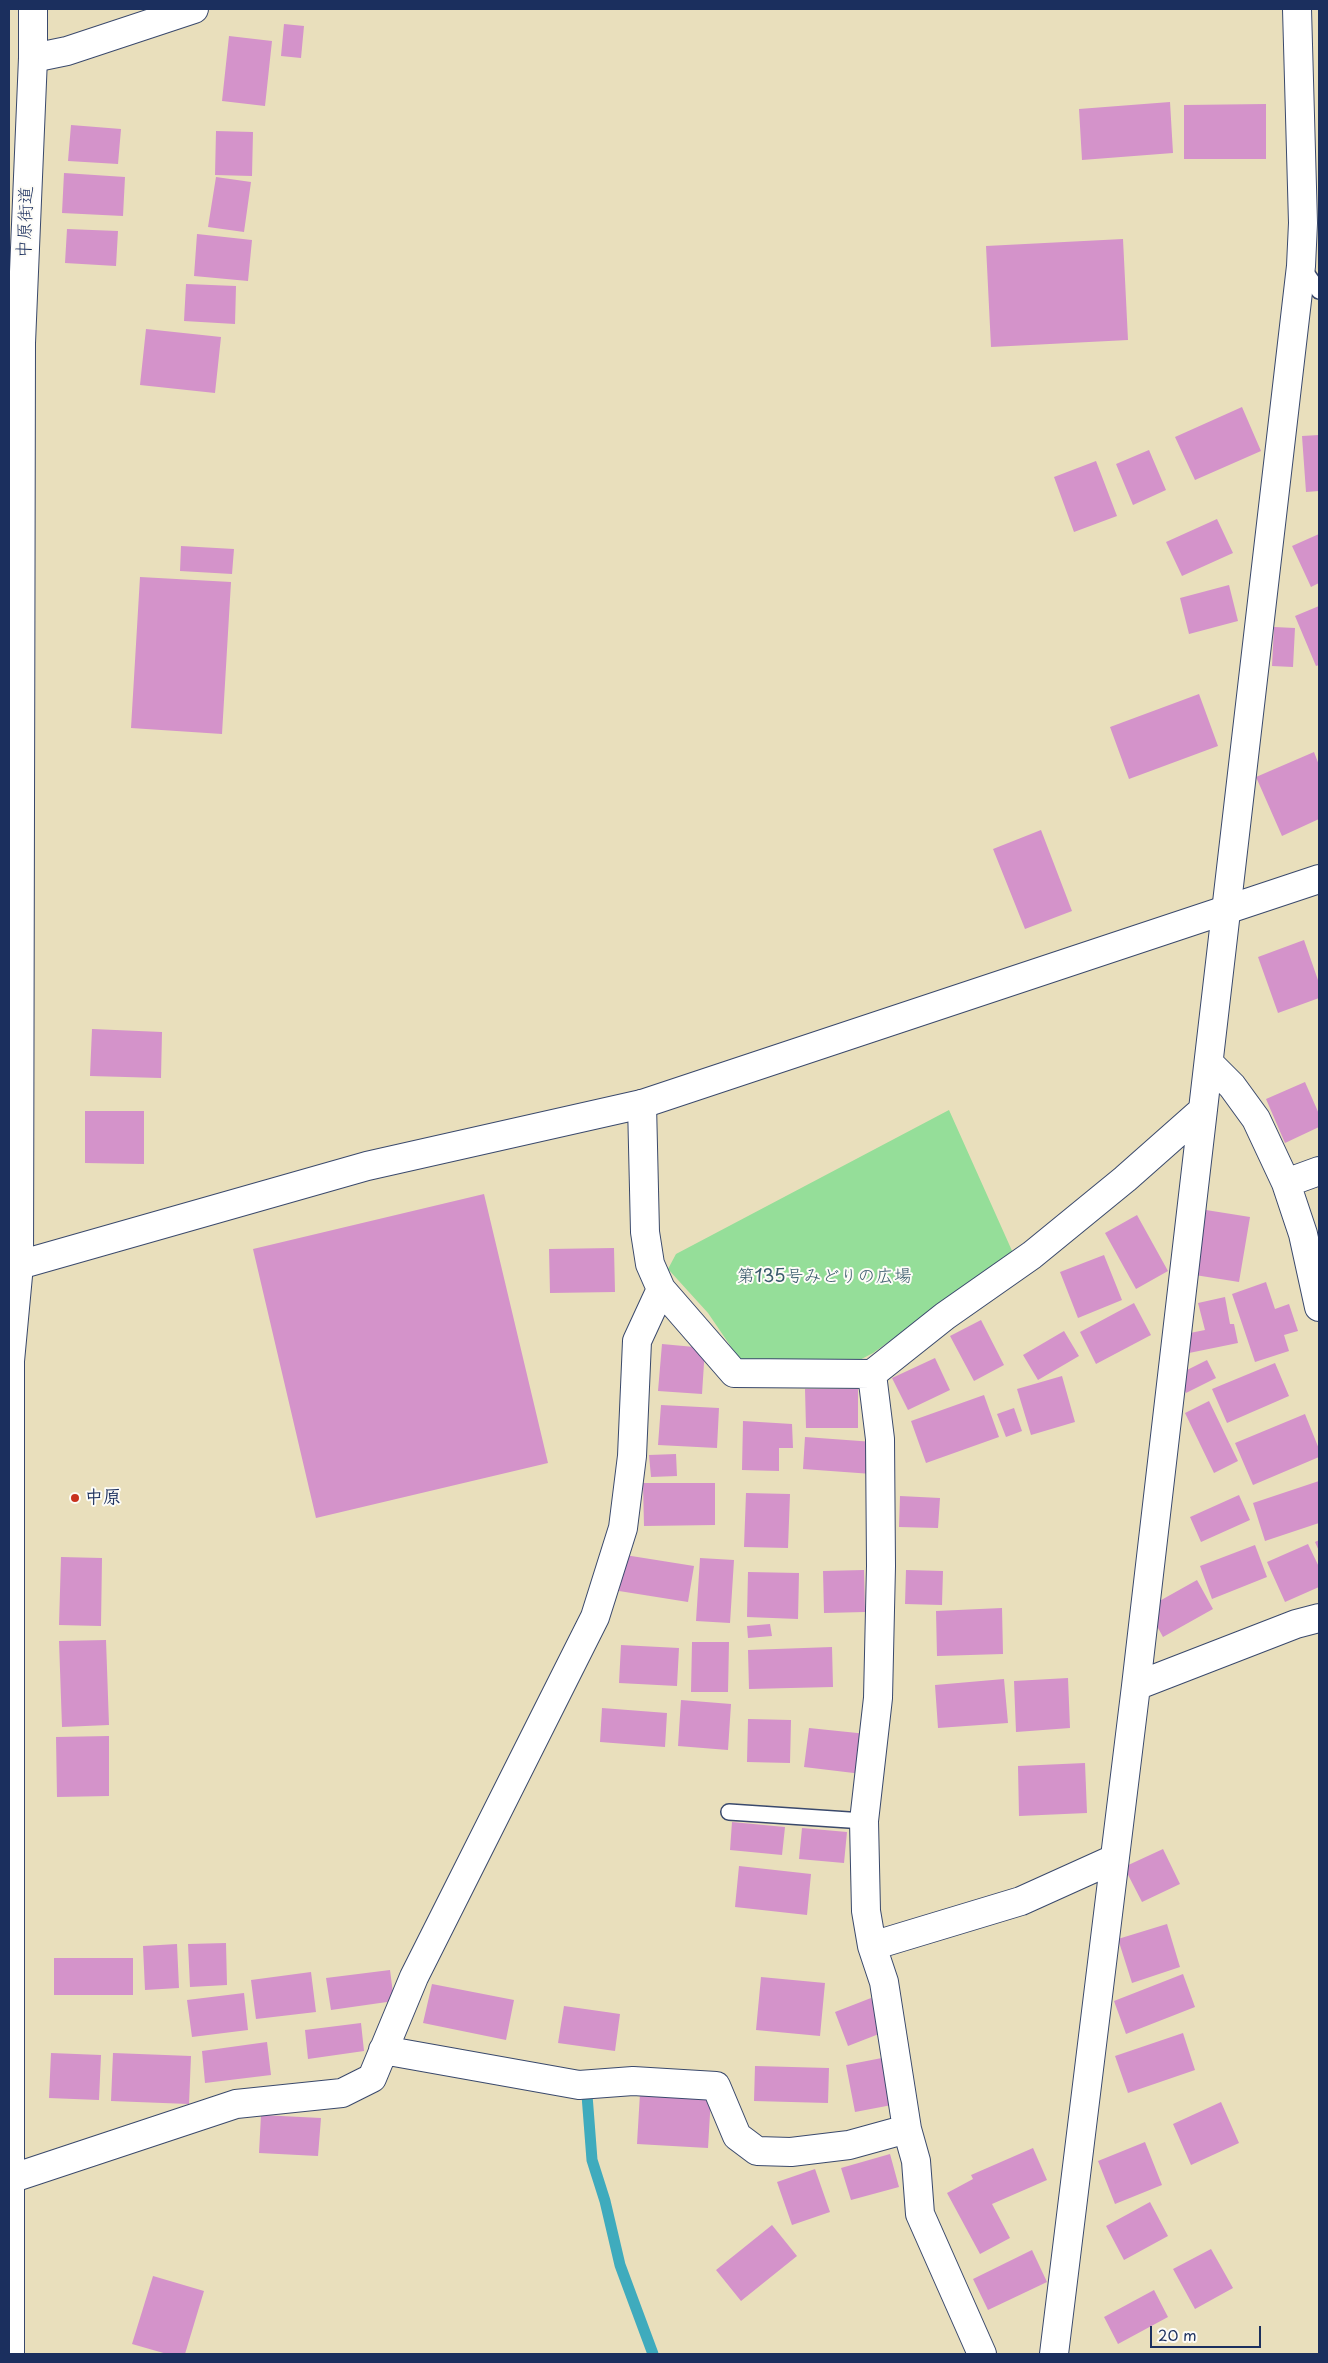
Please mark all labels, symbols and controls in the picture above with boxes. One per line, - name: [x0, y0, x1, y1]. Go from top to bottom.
- street label: 中原街道: [14, 186, 38, 258]
- park label: 第135号みどりの広場: [736, 1266, 912, 1288]
- place label: 中原: [85, 1487, 121, 1509]
- marker: 中原: [69, 1492, 81, 1504]
- scale bar: [1153, 2316, 1264, 2348]
- text: 20 m: [1158, 2323, 1197, 2346]

